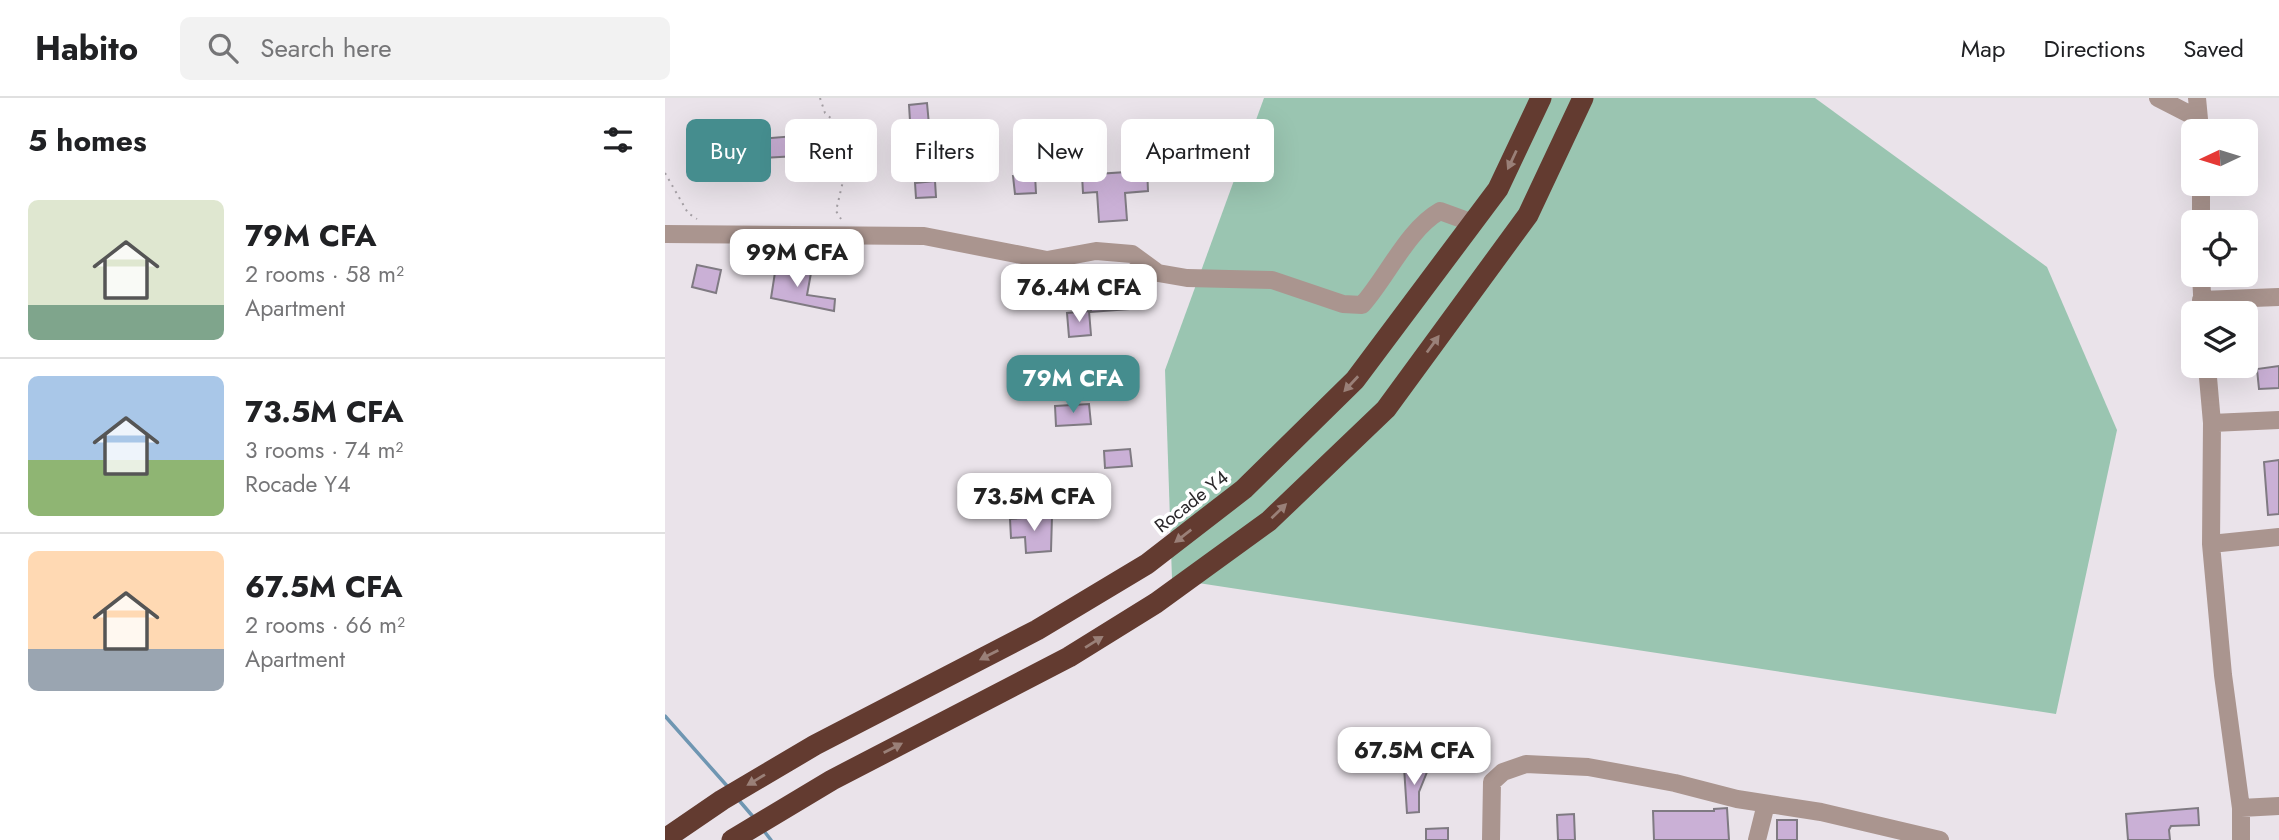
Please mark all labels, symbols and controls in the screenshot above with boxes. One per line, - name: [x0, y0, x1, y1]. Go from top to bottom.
- search box: [180, 17, 670, 80]
- text: Habito: [35, 25, 138, 72]
- icon: search: [204, 29, 242, 67]
- text: Search here: [260, 29, 392, 67]
- text: Map: [1961, 31, 2006, 66]
- text: Directions: [2044, 31, 2145, 66]
- text: Saved: [2183, 31, 2244, 66]
- text: 5 homes: [28, 119, 147, 162]
- chip: Buy: [686, 119, 771, 182]
- chip: Rent: [785, 119, 877, 182]
- chip: Filters: [891, 119, 999, 182]
- chip: New: [1013, 119, 1107, 182]
- chip: Apartment: [1121, 119, 1274, 182]
- north arrow: [2181, 119, 2257, 196]
- map controls: [2181, 119, 2258, 378]
- icon: filters: [599, 121, 637, 159]
- one-way arrow: [1506, 150, 1518, 170]
- button: locate: [2181, 210, 2258, 287]
- text: 79M CFA: [245, 214, 376, 257]
- icon: home: [84, 228, 168, 312]
- pin: 99M CFA: [732, 230, 862, 289]
- text: 99M CFA: [746, 235, 848, 269]
- text: 2 rooms · 58 m²: [245, 257, 404, 291]
- pin: 76.4M CFA: [999, 264, 1159, 324]
- text: 76.4M CFA: [1017, 270, 1141, 304]
- text: Apartment: [245, 291, 345, 325]
- button: layers: [2181, 301, 2258, 378]
- one-way arrow: [1426, 335, 1440, 354]
- pin: 79M CFA: [1008, 356, 1138, 415]
- text: 79M CFA: [1023, 361, 1123, 395]
- one-way arrow: [1344, 375, 1360, 392]
- text: 73.5M CFA: [245, 390, 404, 433]
- icon: home: [84, 404, 168, 488]
- text: 3 rooms · 74 m²: [245, 433, 403, 467]
- street label: Rocade Y4: [1149, 464, 1234, 539]
- text: Rocade Y4: [245, 467, 351, 501]
- pin: 73.5M CFA: [954, 474, 1114, 533]
- text: 73.5M CFA: [973, 479, 1095, 513]
- one-way arrow: [1271, 503, 1288, 520]
- one-way arrow: [1174, 529, 1192, 543]
- text: 67.5M CFA: [245, 565, 402, 608]
- icon: home: [84, 579, 168, 663]
- text: 2 rooms · 66 m²: [245, 608, 405, 642]
- one-way arrow: [1084, 636, 1103, 648]
- text: Apartment: [245, 642, 345, 676]
- one-way arrow: [979, 649, 999, 661]
- pin: 67.5M CFA: [1334, 728, 1494, 787]
- text: 67.5M CFA: [1354, 733, 1474, 767]
- one-way arrow: [883, 743, 903, 755]
- one-way arrow: [746, 774, 765, 786]

